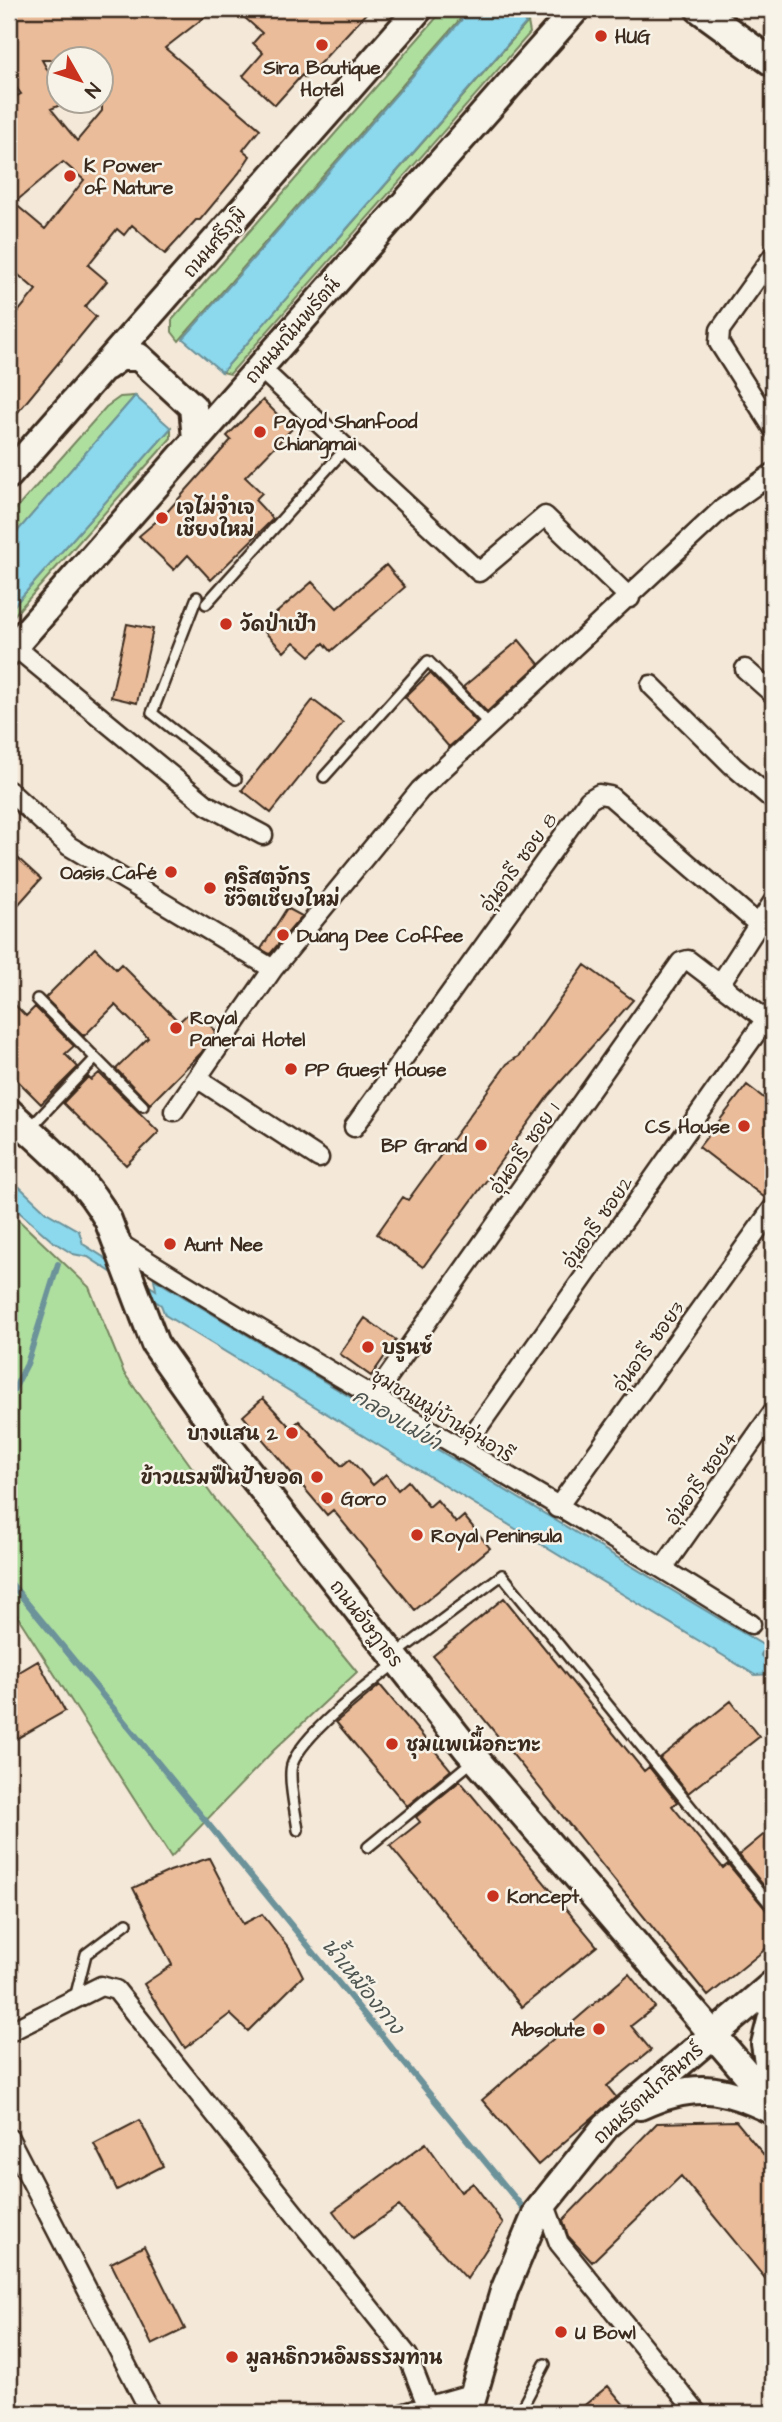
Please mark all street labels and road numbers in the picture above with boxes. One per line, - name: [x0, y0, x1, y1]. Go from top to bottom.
- street label: ถนนศรีภูมิ: [177, 202, 253, 284]
- street label: ถนนมณีนพรัตน์: [239, 272, 347, 390]
- street label: อุ่นอารี ซอย 8: [474, 808, 564, 918]
- street label: อุ่นอารี ซอย 1: [484, 1097, 567, 1200]
- street label: อุ่นอารี ซอย2: [556, 1171, 640, 1274]
- street label: อุ่นอารี ซอย3: [607, 1296, 691, 1398]
- street label: ชุมชนหมู่บ้านอุ่นอารี: [366, 1363, 518, 1469]
- street label: อุ่นอารี ซอย4: [660, 1426, 745, 1531]
- street label: ถนนอัษฎาธร: [323, 1574, 409, 1673]
- street label: ถนนรัตนโกสินทร์: [588, 2037, 711, 2151]

